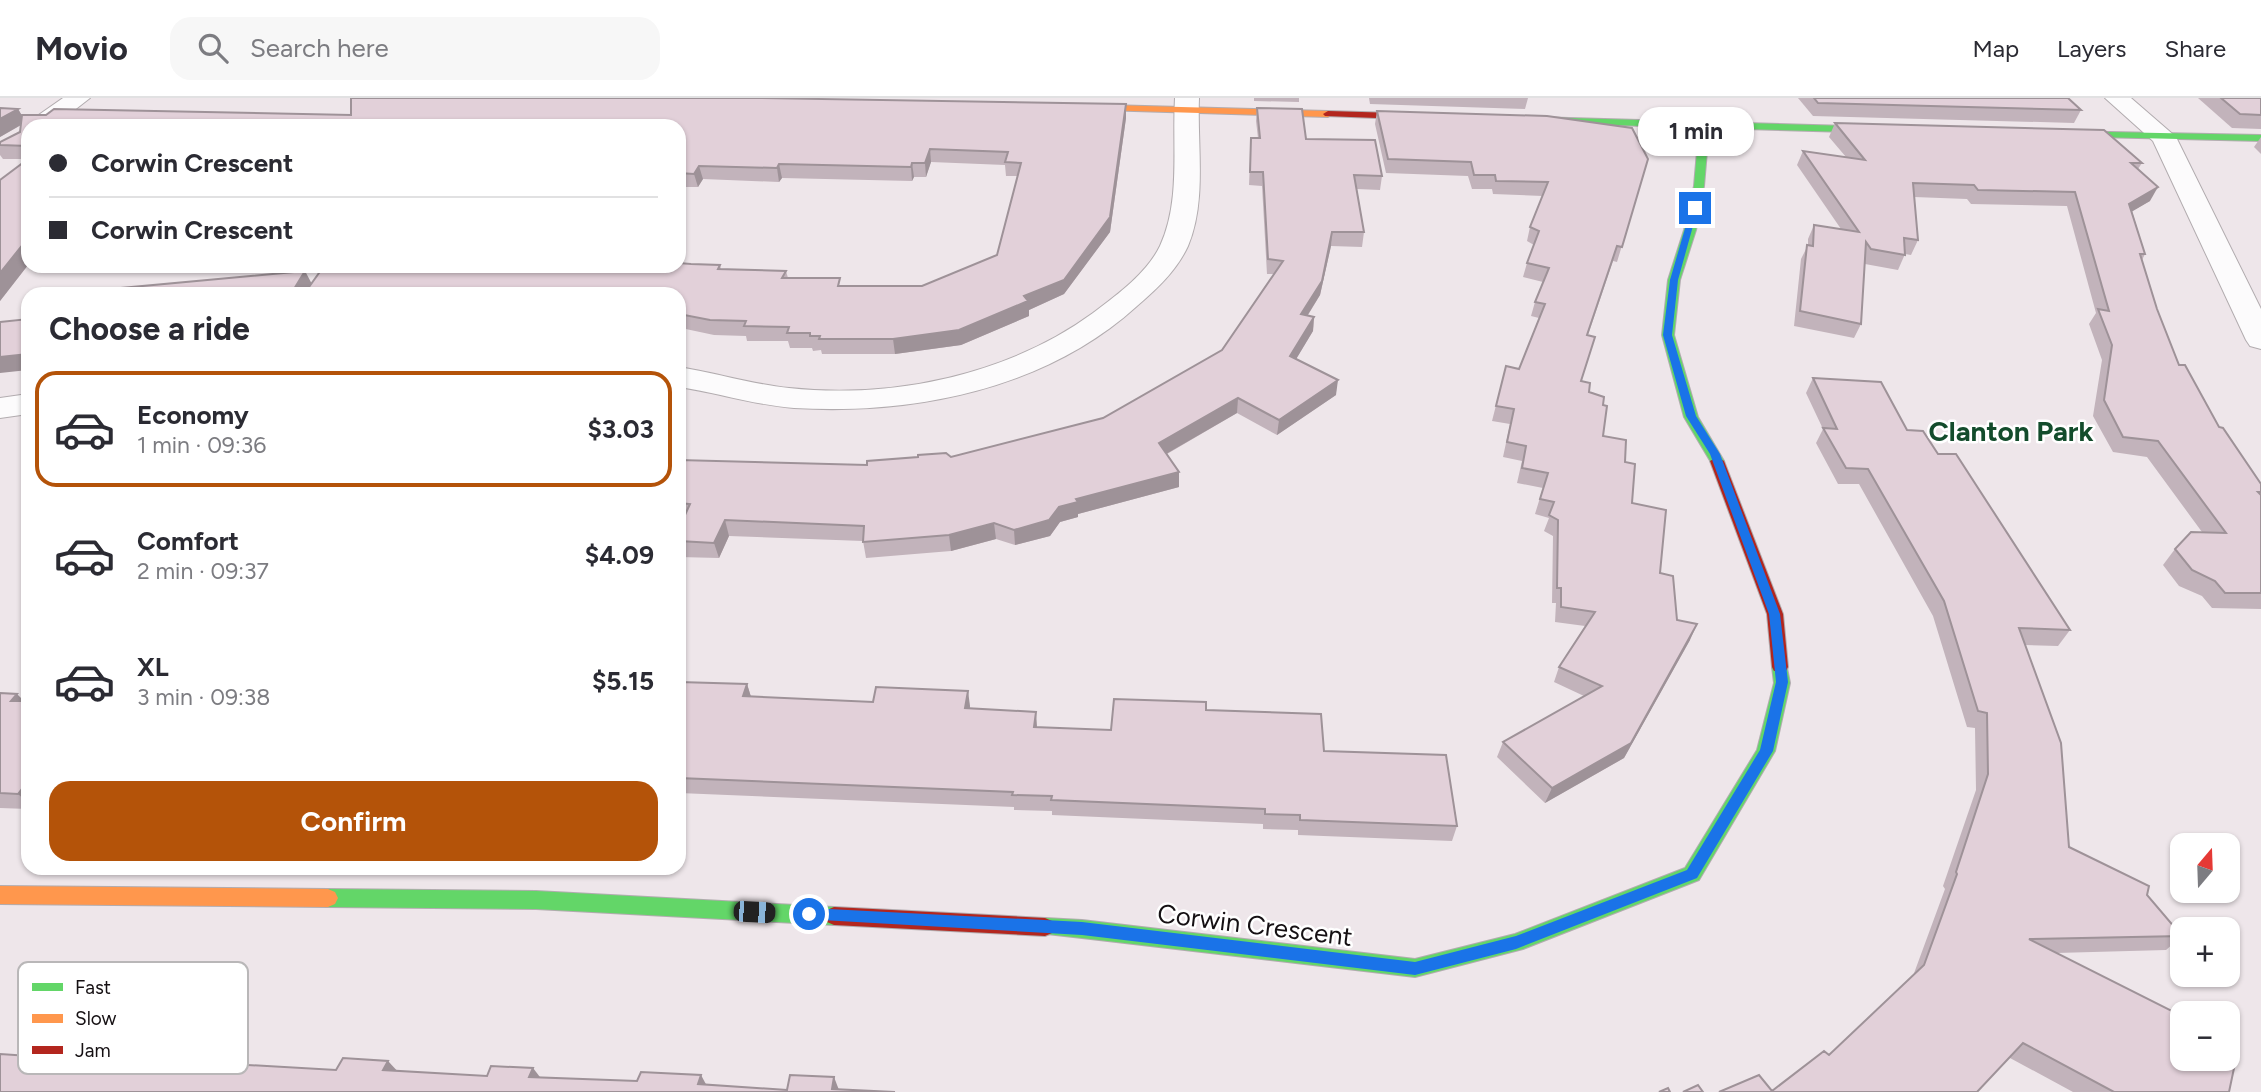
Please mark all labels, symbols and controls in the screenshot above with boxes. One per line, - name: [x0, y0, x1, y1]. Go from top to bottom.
- search box: [170, 17, 660, 80]
- text: Movio: [35, 29, 128, 68]
- icon: search: [194, 29, 232, 67]
- text: Search here: [250, 32, 389, 64]
- text: Map: [1972, 34, 2019, 63]
- text: Layers: [2057, 34, 2126, 63]
- text: Share: [2164, 34, 2226, 63]
- callout: 1 min: [1637, 106, 1753, 155]
- text: 1 min: [1669, 117, 1723, 145]
- text: Corwin Crescent: [91, 147, 293, 179]
- route end: [1679, 192, 1711, 224]
- text: Corwin Crescent: [91, 214, 293, 246]
- text: Choose a ride: [49, 310, 250, 348]
- icon: car: [53, 398, 116, 461]
- text: Economy: [137, 399, 249, 431]
- text: $3.03: [587, 413, 654, 445]
- district label: Clanton Park: [1928, 414, 2094, 448]
- text: 1 min · 09:36: [137, 431, 266, 459]
- icon: car: [53, 524, 116, 587]
- text: Comfort: [137, 525, 239, 557]
- text: $4.09: [585, 539, 654, 571]
- text: 2 min · 09:37: [137, 557, 269, 585]
- icon: car: [53, 650, 116, 713]
- text: XL: [137, 651, 169, 683]
- text: $5.15: [592, 665, 654, 697]
- text: 3 min · 09:38: [137, 683, 270, 711]
- button: Confirm: [49, 781, 658, 861]
- north arrow: [2170, 833, 2240, 903]
- map controls: [2170, 833, 2240, 1071]
- street label: Corwin Crescent: [1156, 897, 1355, 953]
- route start: [793, 898, 825, 930]
- car: [733, 900, 776, 924]
- button: +: [2170, 917, 2240, 987]
- legend: [18, 962, 248, 1074]
- text: Fast: [75, 976, 111, 999]
- button: −: [2170, 1001, 2240, 1071]
- text: Slow: [75, 1007, 117, 1030]
- text: Jam: [75, 1039, 111, 1062]

